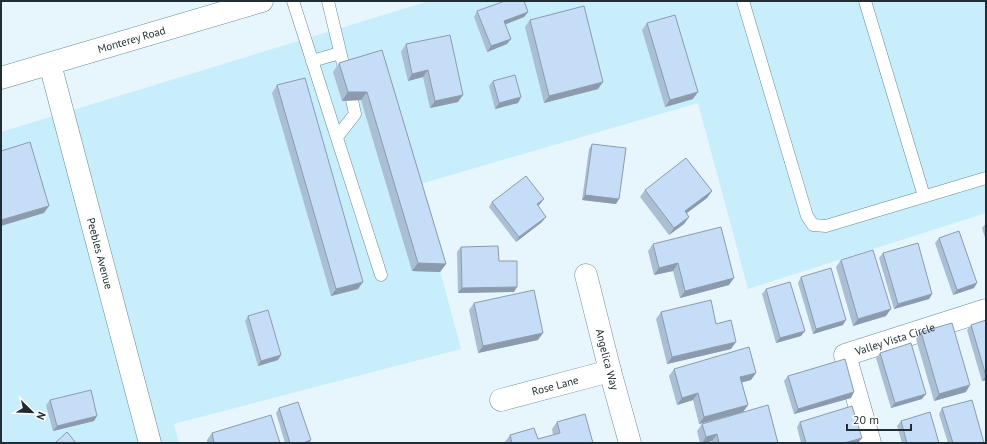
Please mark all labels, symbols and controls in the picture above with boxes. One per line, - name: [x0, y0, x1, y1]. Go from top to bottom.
- street label: Monterey Road: [96, 23, 167, 56]
- street label: Peebles Avenue: [84, 216, 116, 291]
- street label: Valley Vista Circle: [852, 320, 937, 359]
- street label: Angelica Way: [593, 327, 622, 392]
- street label: Rose Lane: [530, 373, 580, 398]
- north arrow: [12, 392, 52, 432]
- scale bar: [847, 406, 911, 432]
- text: N: [33, 410, 49, 422]
- text: 20 m: [853, 412, 879, 427]

